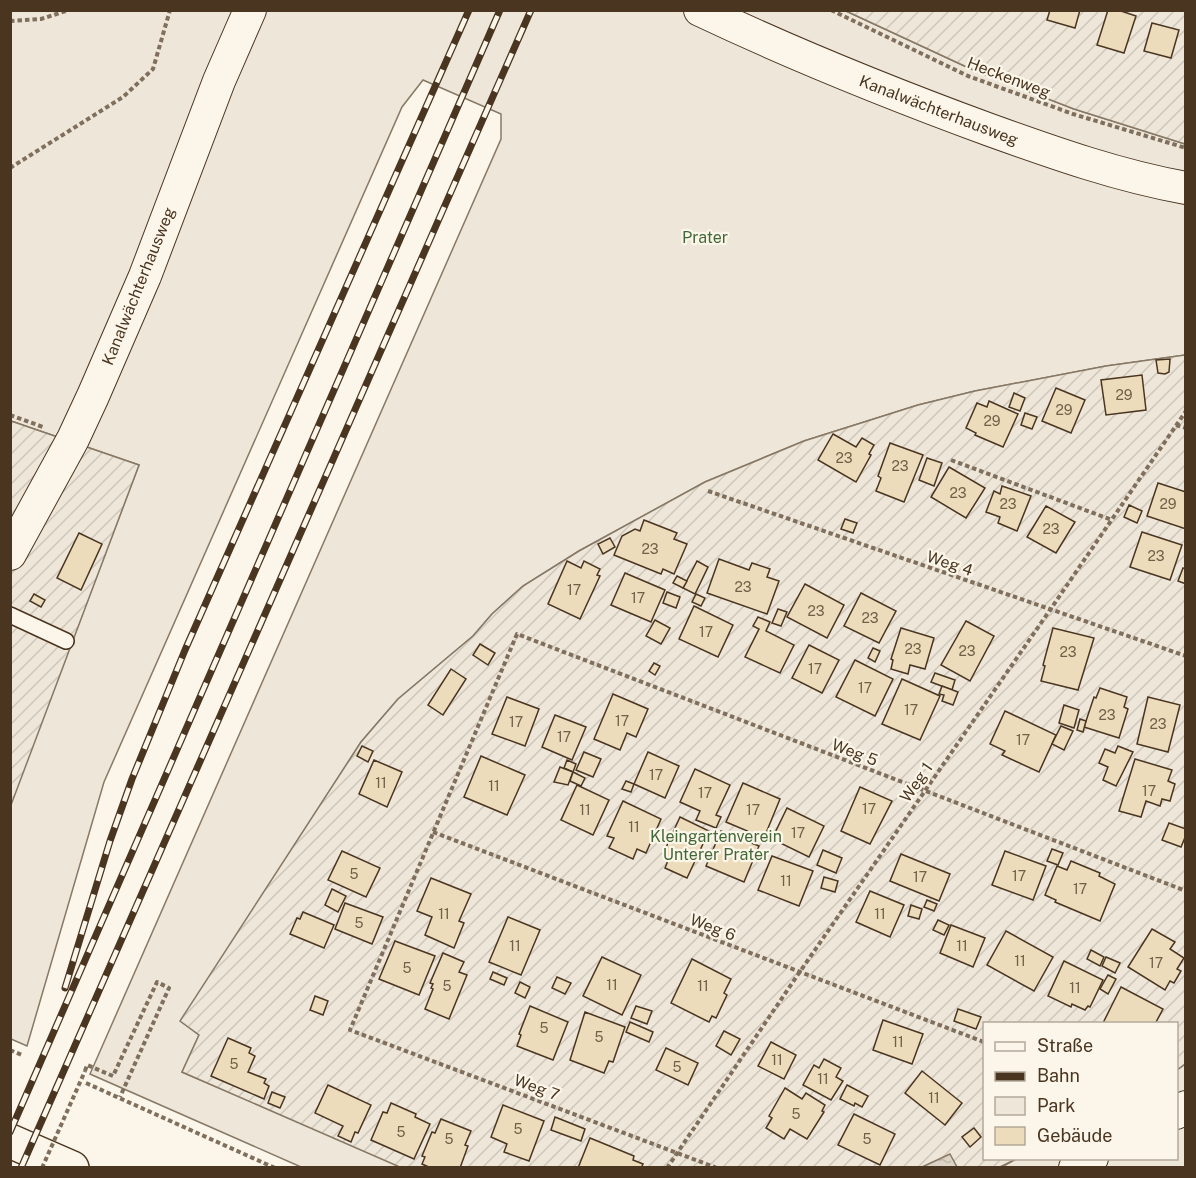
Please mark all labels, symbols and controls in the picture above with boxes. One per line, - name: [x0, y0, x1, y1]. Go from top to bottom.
- street label: Heckenweg: [964, 53, 1053, 102]
- street label: Kanalwächterhausweg: [857, 71, 1021, 150]
- street label: Kanalwächterhausweg: [98, 204, 179, 368]
- park label: Prater: [682, 228, 728, 247]
- house number: 29: [1115, 387, 1133, 403]
- house number: 29: [1055, 402, 1073, 418]
- house number: 29: [983, 413, 1001, 429]
- house number: 23: [835, 450, 853, 466]
- house number: 23: [891, 458, 909, 474]
- house number: 23: [949, 485, 967, 501]
- house number: 23: [999, 496, 1017, 512]
- house number: 29: [1159, 496, 1177, 512]
- house number: 23: [1042, 521, 1060, 537]
- house number: 23: [641, 541, 659, 557]
- street label: Weg 4: [924, 547, 975, 580]
- house number: 23: [1147, 548, 1165, 564]
- house number: 23: [734, 579, 752, 595]
- house number: 17: [567, 582, 581, 598]
- house number: 17: [631, 590, 645, 606]
- house number: 23: [807, 603, 825, 619]
- house number: 23: [861, 610, 879, 626]
- house number: 17: [699, 624, 713, 640]
- house number: 23: [904, 641, 922, 657]
- house number: 23: [958, 643, 976, 659]
- house number: 23: [1059, 644, 1077, 660]
- house number: 17: [808, 661, 822, 677]
- house number: 17: [858, 680, 872, 696]
- house number: 17: [904, 702, 918, 718]
- house number: 23: [1098, 707, 1116, 723]
- house number: 17: [615, 713, 629, 729]
- house number: 17: [509, 714, 523, 730]
- house number: 23: [1149, 716, 1167, 732]
- house number: 17: [557, 729, 571, 745]
- house number: 17: [1016, 732, 1030, 748]
- street label: Weg 5: [829, 735, 880, 770]
- street label: Weg 1: [896, 759, 937, 806]
- house number: 17: [649, 767, 663, 783]
- house number: 11: [375, 775, 387, 791]
- house number: 11: [488, 778, 500, 794]
- house number: 17: [1142, 783, 1156, 799]
- house number: 17: [698, 785, 712, 801]
- house number: 17: [862, 801, 876, 817]
- house number: 11: [579, 802, 591, 818]
- house number: 17: [746, 802, 760, 818]
- house number: 11: [628, 819, 640, 835]
- house number: 17: [791, 825, 805, 841]
- park label: Kleingartenverein Unterer Prater: [650, 827, 782, 864]
- house number: 5: [350, 866, 359, 882]
- house number: 17: [1012, 868, 1026, 884]
- house number: 17: [913, 869, 927, 885]
- house number: 11: [780, 873, 792, 889]
- house number: 17: [1073, 881, 1087, 897]
- house number: 11: [438, 906, 450, 922]
- house number: 11: [874, 906, 886, 922]
- street label: Weg 6: [687, 910, 738, 945]
- house number: 5: [355, 915, 364, 931]
- house number: 11: [509, 938, 521, 954]
- house number: 11: [956, 938, 968, 954]
- house number: 11: [1014, 953, 1026, 969]
- house number: 17: [1149, 955, 1163, 971]
- house number: 5: [403, 960, 412, 976]
- house number: 11: [606, 977, 618, 993]
- house number: 5: [443, 978, 452, 994]
- house number: 11: [697, 978, 709, 994]
- house number: 11: [1069, 980, 1081, 996]
- house number: 5: [540, 1020, 549, 1036]
- legend: [983, 1022, 1178, 1160]
- house number: 5: [595, 1029, 604, 1045]
- house number: 11: [892, 1034, 904, 1050]
- text: Straße: [1037, 1035, 1093, 1056]
- house number: 11: [771, 1052, 783, 1068]
- house number: 5: [230, 1056, 239, 1072]
- house number: 5: [673, 1059, 682, 1075]
- text: Bahn: [1037, 1065, 1080, 1086]
- street label: Weg 7: [511, 1071, 562, 1104]
- house number: 11: [817, 1071, 829, 1087]
- house number: 11: [928, 1090, 940, 1106]
- text: Park: [1037, 1095, 1075, 1116]
- house number: 5: [792, 1106, 801, 1122]
- house number: 5: [514, 1121, 523, 1137]
- house number: 5: [397, 1124, 406, 1140]
- text: Gebäude: [1037, 1125, 1112, 1146]
- house number: 5: [445, 1131, 454, 1147]
- house number: 5: [863, 1131, 872, 1147]

